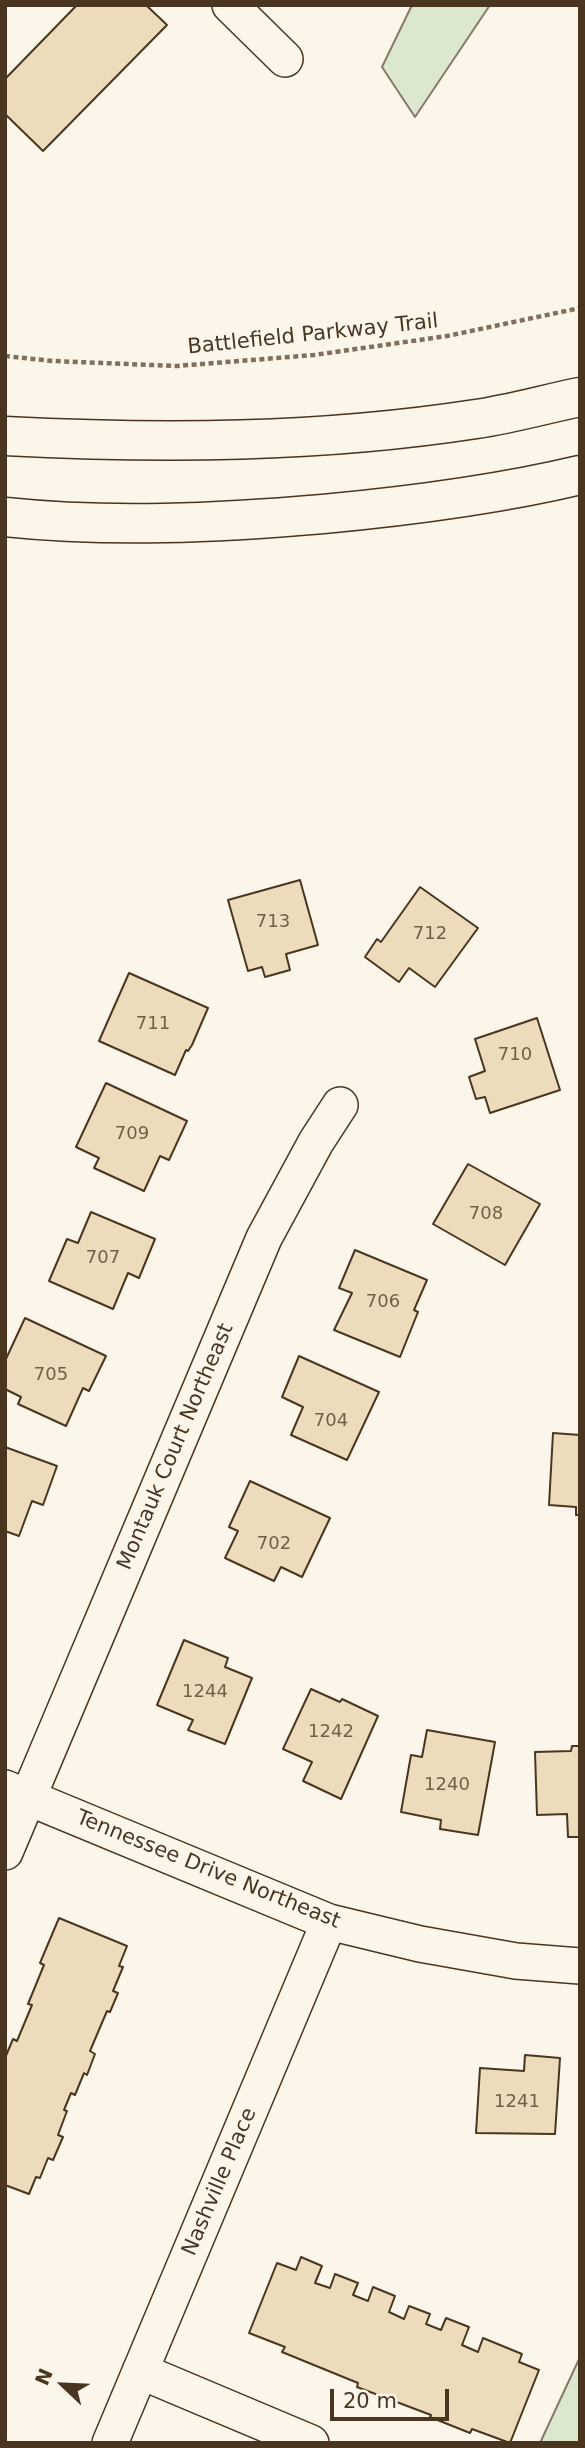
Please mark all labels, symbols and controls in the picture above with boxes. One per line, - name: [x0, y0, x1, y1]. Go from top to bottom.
- street label: Battlefield Parkway Trail: [186, 309, 440, 361]
- house number: 713: [256, 911, 290, 933]
- house number: 712: [413, 923, 447, 945]
- house number: 711: [136, 1013, 170, 1035]
- house number: 710: [498, 1044, 532, 1066]
- house number: 709: [115, 1123, 149, 1145]
- house number: 708: [469, 1203, 503, 1225]
- house number: 707: [86, 1247, 120, 1269]
- house number: 706: [366, 1291, 400, 1313]
- street label: Montauk Court Northeast: [113, 1320, 239, 1574]
- house number: 705: [34, 1364, 68, 1386]
- house number: 704: [314, 1410, 348, 1432]
- house number: 702: [257, 1533, 291, 1555]
- house number: 1244: [182, 1681, 228, 1703]
- house number: 1242: [308, 1721, 354, 1743]
- house number: 1240: [424, 1774, 470, 1796]
- street label: Tennessee Drive Northeast: [72, 1805, 344, 1935]
- house number: 1241: [494, 2091, 540, 2113]
- street label: Nashville Place: [177, 2104, 263, 2260]
- north arrow: [28, 2350, 98, 2420]
- text: N: [30, 2365, 57, 2388]
- scale bar: [333, 2374, 452, 2418]
- text: 20 m: [343, 2389, 397, 2413]

